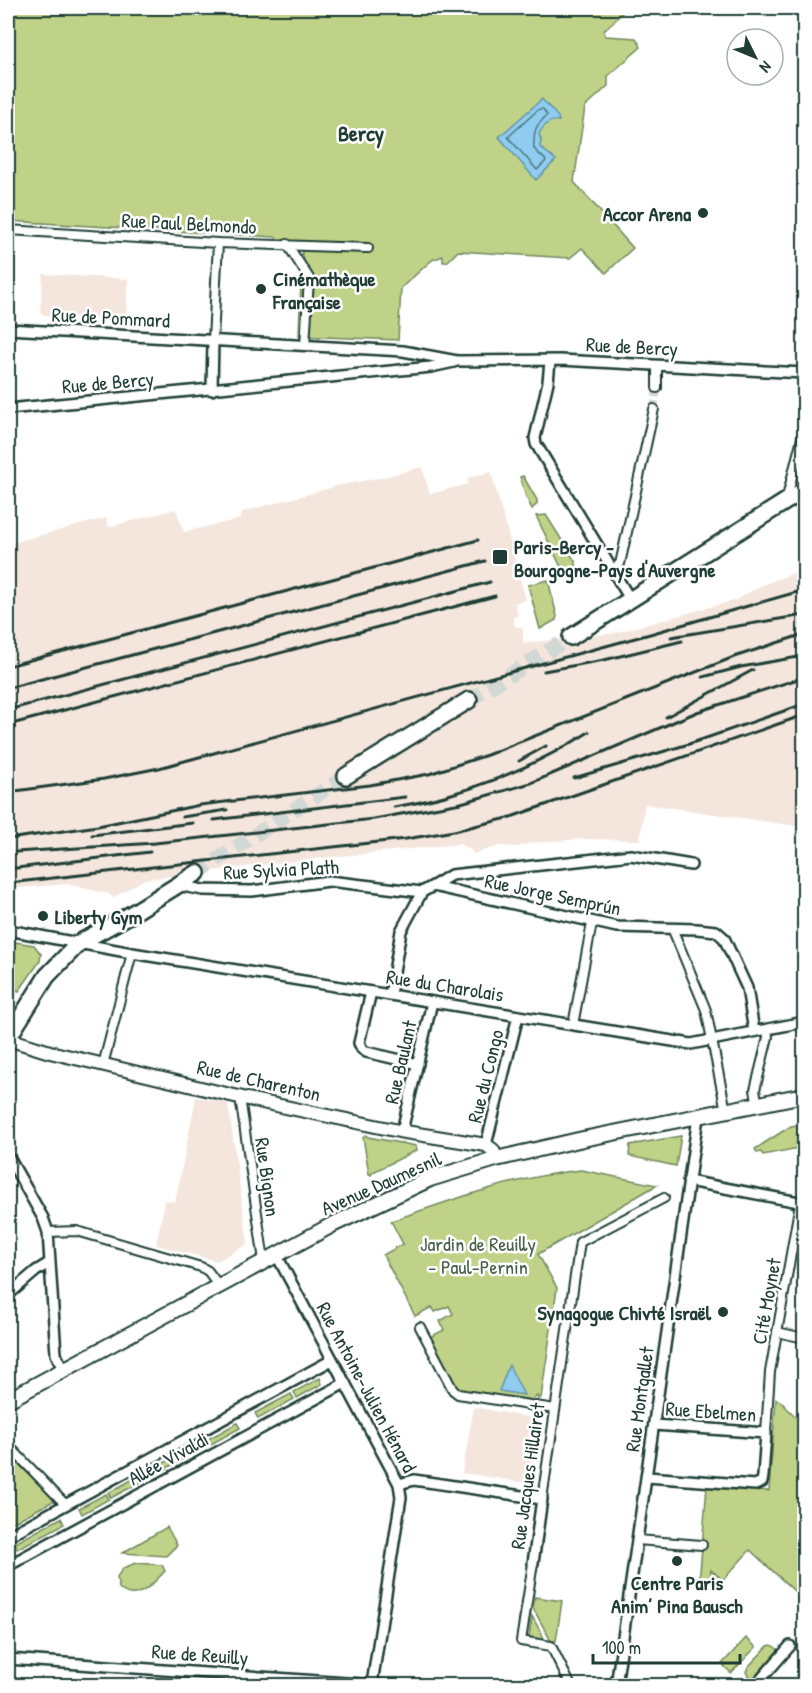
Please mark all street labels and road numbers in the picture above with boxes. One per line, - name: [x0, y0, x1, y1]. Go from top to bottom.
- street label: Rue Paul Belmondo: [121, 206, 257, 240]
- street label: Rue de Pommard: [51, 300, 171, 334]
- street label: Rue de Bercy: [585, 330, 679, 362]
- street label: Rue de Bercy: [61, 365, 155, 399]
- street label: Rue Sylvia Plath: [223, 852, 339, 886]
- street label: Rue Jorge Semprún: [483, 866, 623, 922]
- street label: Rue du Charolais: [384, 962, 506, 1008]
- street label: Rue Baulant: [377, 1017, 423, 1106]
- street label: Rue du Congo: [460, 1027, 510, 1125]
- street label: Rue de Charenton: [195, 1053, 323, 1107]
- street label: Rue Bignon: [249, 1136, 287, 1218]
- street label: Avenue Daumesnil: [317, 1144, 446, 1222]
- street label: Cité Moynet: [745, 1255, 787, 1346]
- street label: Rue Antoine-Julien Hénard: [311, 1297, 423, 1477]
- street label: Rue Montgallet: [618, 1344, 660, 1453]
- street label: Rue Ebelmen: [665, 1394, 757, 1428]
- street label: Rue Jacques Hillairet: [503, 1400, 551, 1551]
- street label: Allée Vivaldi: [123, 1425, 213, 1491]
- street label: Rue de Reuilly: [151, 1637, 249, 1671]

